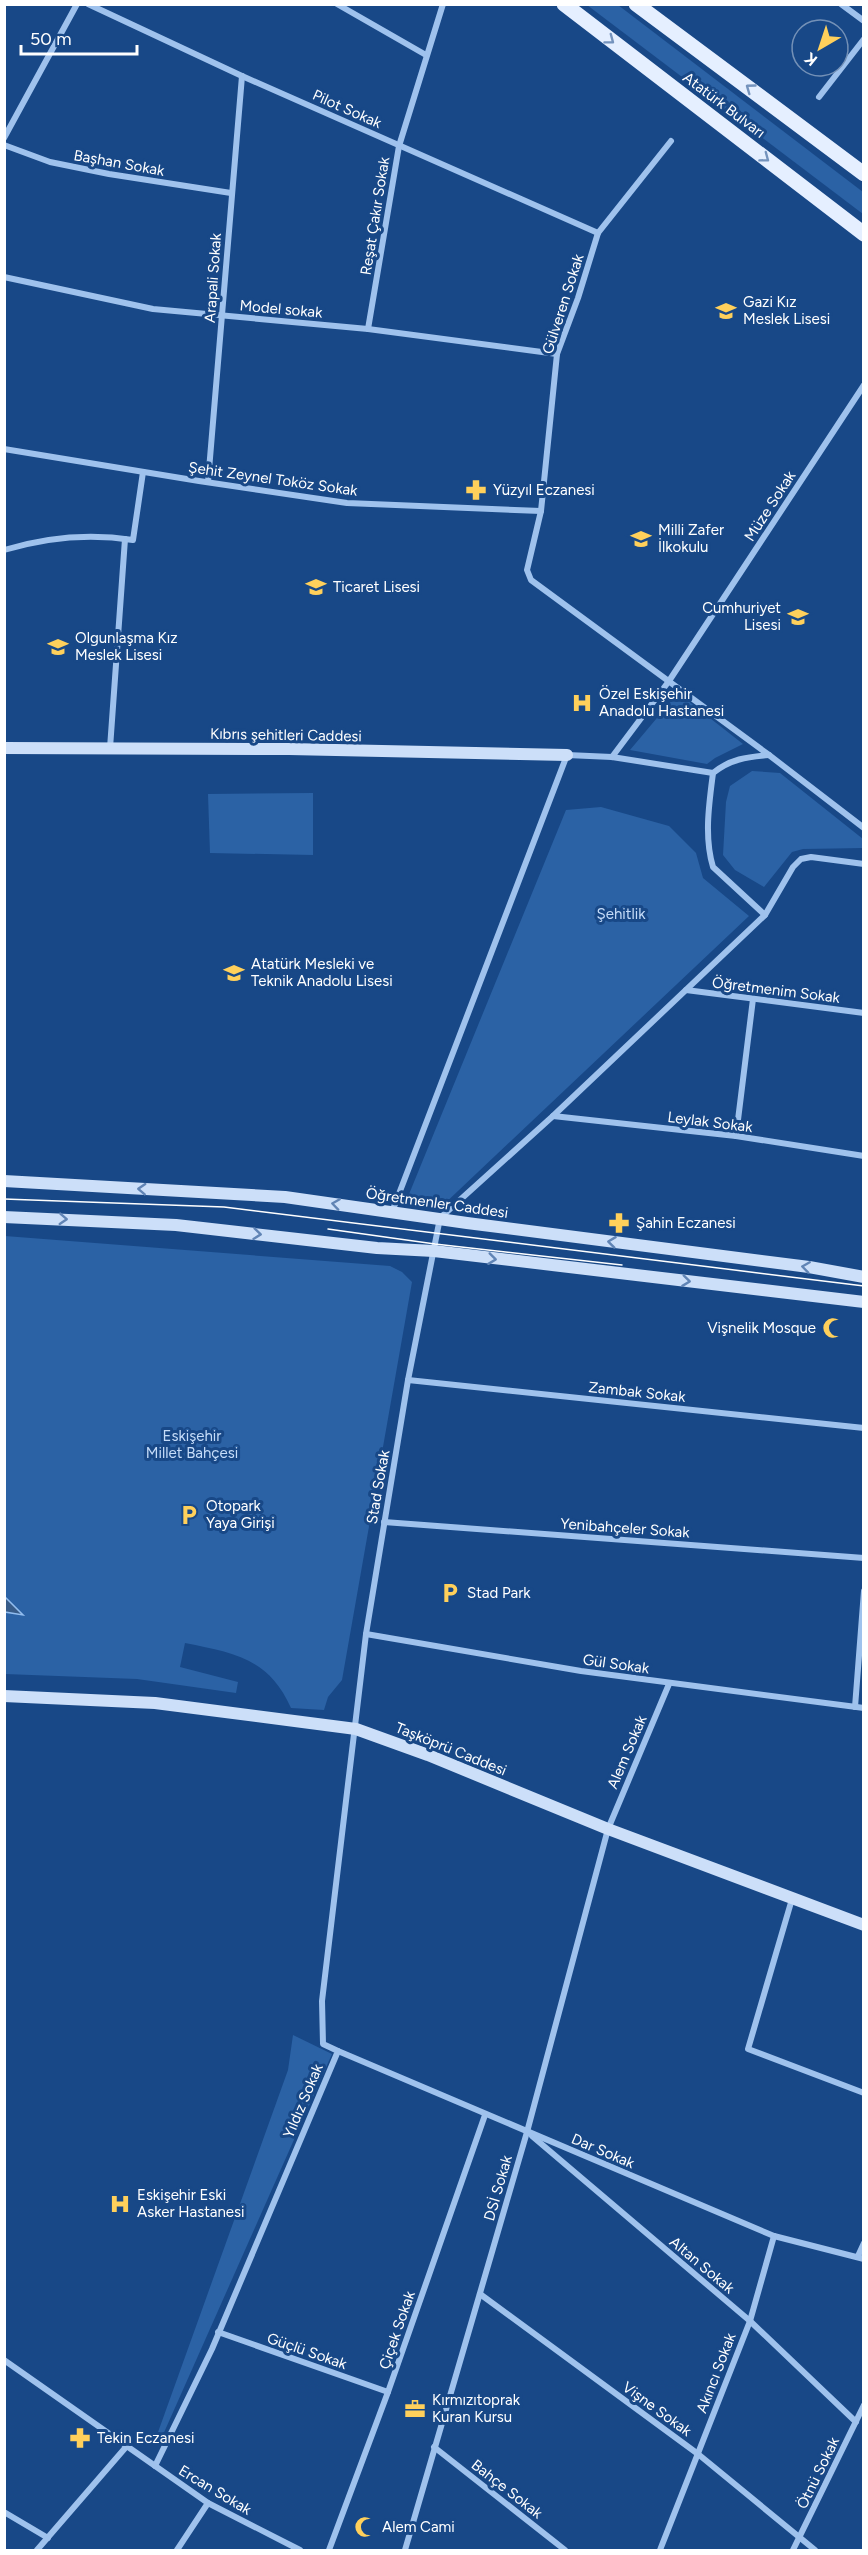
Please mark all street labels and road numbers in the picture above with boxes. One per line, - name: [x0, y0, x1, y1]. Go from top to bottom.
- street label: Atatürk Bulvarı: [679, 68, 769, 142]
- street label: Pilot Sokak: [310, 86, 385, 132]
- street label: Başhan Sokak: [72, 146, 167, 180]
- street label: Reşat Çakır Sokak: [357, 155, 393, 276]
- street label: Arapali Sokak: [201, 232, 225, 323]
- street label: Gülveren Sokak: [538, 251, 588, 356]
- street label: Model sokak: [239, 296, 324, 322]
- street label: Şehit Zeynel Toköz Sokak: [187, 458, 359, 500]
- street label: Müze Sokak: [741, 467, 800, 545]
- street label: Kıbrıs şehitleri Caddesi: [210, 725, 362, 745]
- street label: Öğretmenim Sokak: [711, 973, 842, 1007]
- street label: Leylak Sokak: [666, 1108, 754, 1136]
- street label: Öğretmenler Caddesi: [365, 1184, 509, 1222]
- street label: Zambak Sokak: [588, 1378, 687, 1406]
- street label: Stad Sokak: [363, 1448, 393, 1525]
- street label: Yenibahçeler Sokak: [560, 1515, 691, 1542]
- street label: Gül Sokak: [582, 1650, 651, 1678]
- street label: Alem Sokak: [603, 1712, 651, 1791]
- street label: Taşköprü Caddesi: [393, 1718, 509, 1780]
- street label: Yıldız Sokak: [279, 2060, 327, 2141]
- street label: Dar Sokak: [569, 2130, 638, 2173]
- street label: DSİ Sokak: [480, 2153, 516, 2223]
- street label: Altan Sokak: [666, 2233, 739, 2298]
- street label: Çiçek Sokak: [375, 2288, 419, 2371]
- street label: Güçlü Sokak: [265, 2329, 350, 2373]
- street label: Akıncı Sokak: [692, 2330, 740, 2416]
- street label: Vişne Sokak: [619, 2378, 696, 2441]
- street label: Ötnü Sokak: [793, 2433, 843, 2512]
- street label: Bahçe Sokak: [468, 2456, 547, 2523]
- street label: Ercan Sokak: [175, 2461, 255, 2519]

